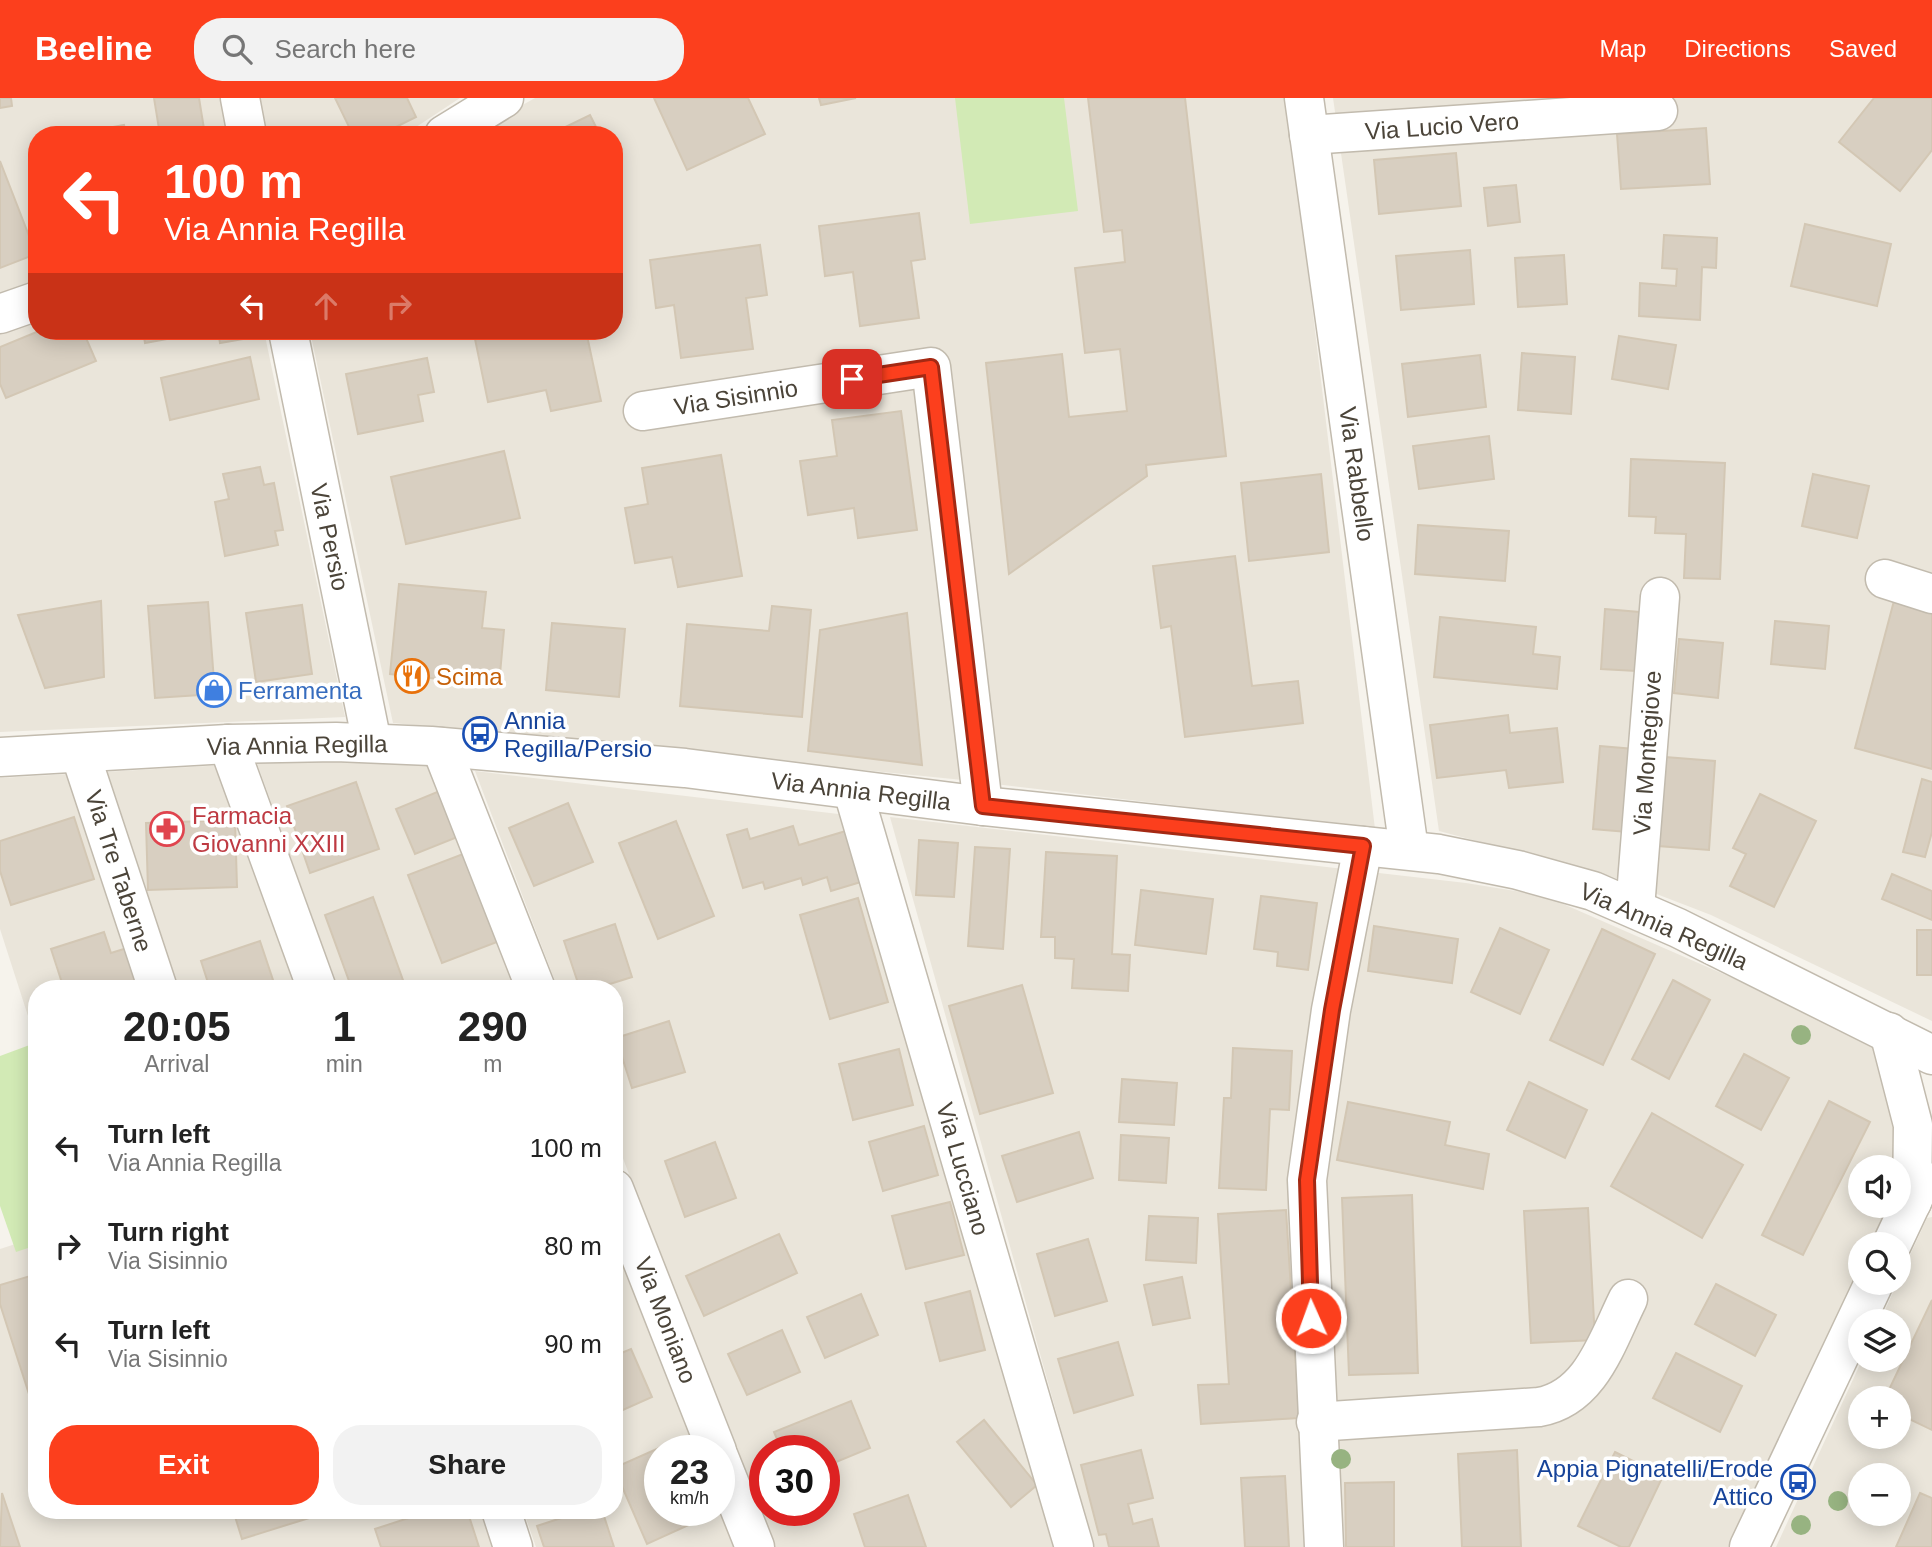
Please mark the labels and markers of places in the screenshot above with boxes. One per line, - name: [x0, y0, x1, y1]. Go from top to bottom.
- pin: [822, 349, 882, 409]
- restaurant icon: Scima: [393, 657, 431, 695]
- place label: Scima: [436, 663, 503, 690]
- shop icon: Ferramenta: [195, 671, 233, 709]
- place label: Ferramenta: [238, 677, 363, 704]
- place label: Annia Regilla/Persio: [504, 707, 652, 762]
- bus stop icon: Annia Regilla/Persio: [461, 715, 499, 753]
- place label: Farmacia Giovanni XXIII: [192, 802, 345, 857]
- pharmacy icon: Farmacia Giovanni XXIII: [148, 810, 186, 848]
- place label: Appia Pignatelli/Erode Attico: [1537, 1455, 1773, 1510]
- bus stop icon: Appia Pignatelli/Erode Attico: [1779, 1463, 1817, 1501]

